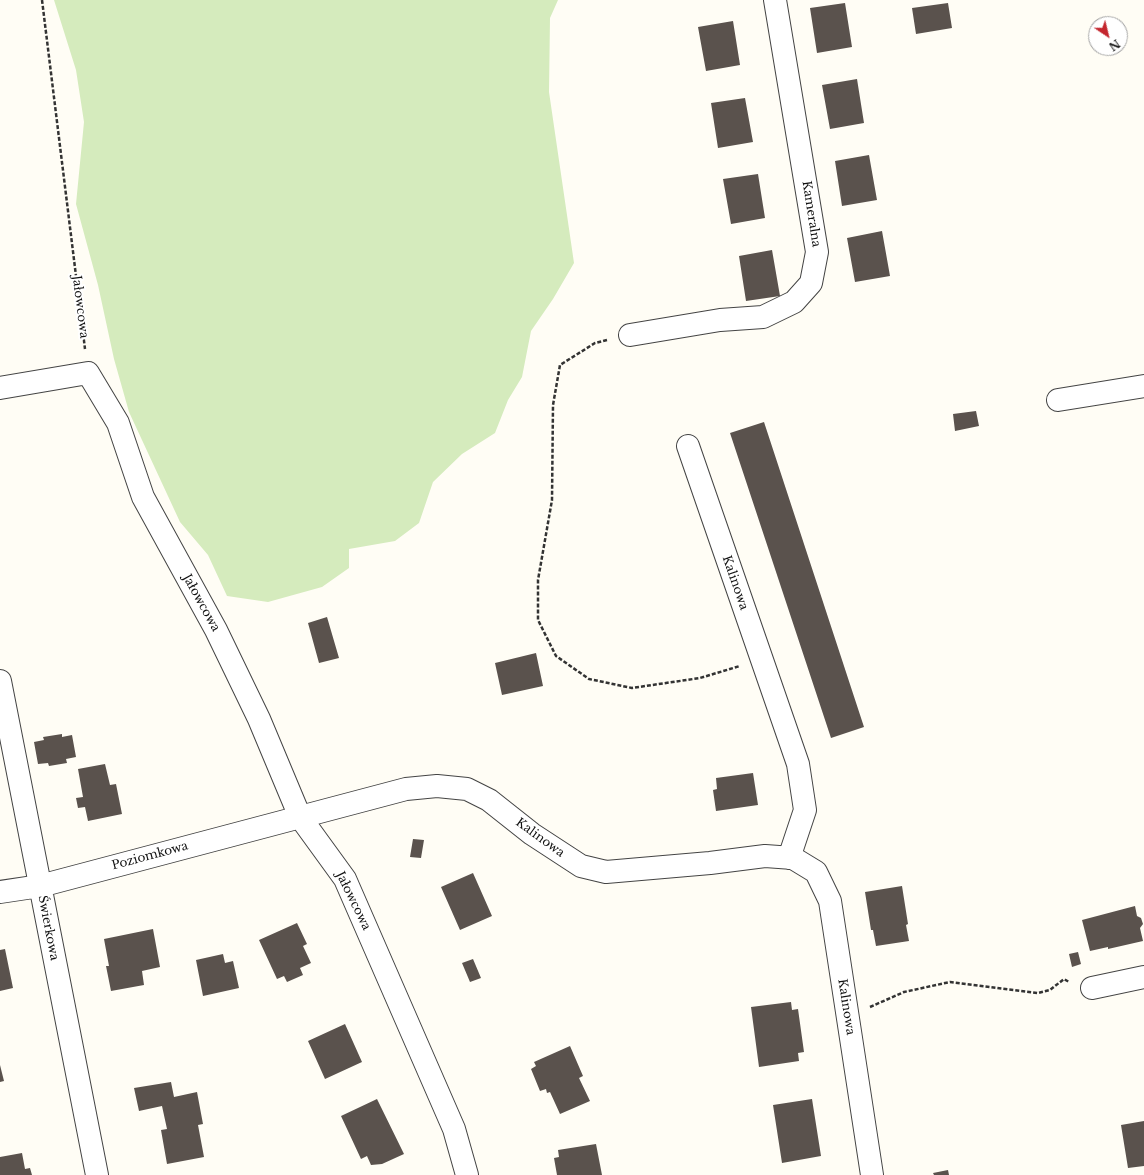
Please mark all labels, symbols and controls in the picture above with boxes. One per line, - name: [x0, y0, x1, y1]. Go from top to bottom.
- north arrow: [1088, 16, 1128, 56]
- text: N: [1106, 36, 1123, 54]
- street label: Kameralna: [799, 180, 823, 248]
- street label: Jałowcowa: [69, 275, 91, 339]
- street label: Kalinowa: [719, 554, 751, 612]
- street label: Jałowcowa: [179, 572, 223, 634]
- street label: Kalinowa: [513, 816, 567, 860]
- street label: Poziomkowa: [110, 839, 190, 873]
- street label: Jałowcowa: [333, 869, 373, 933]
- street label: Świerkowa: [35, 894, 61, 962]
- street label: Kalinowa: [834, 978, 858, 1036]

